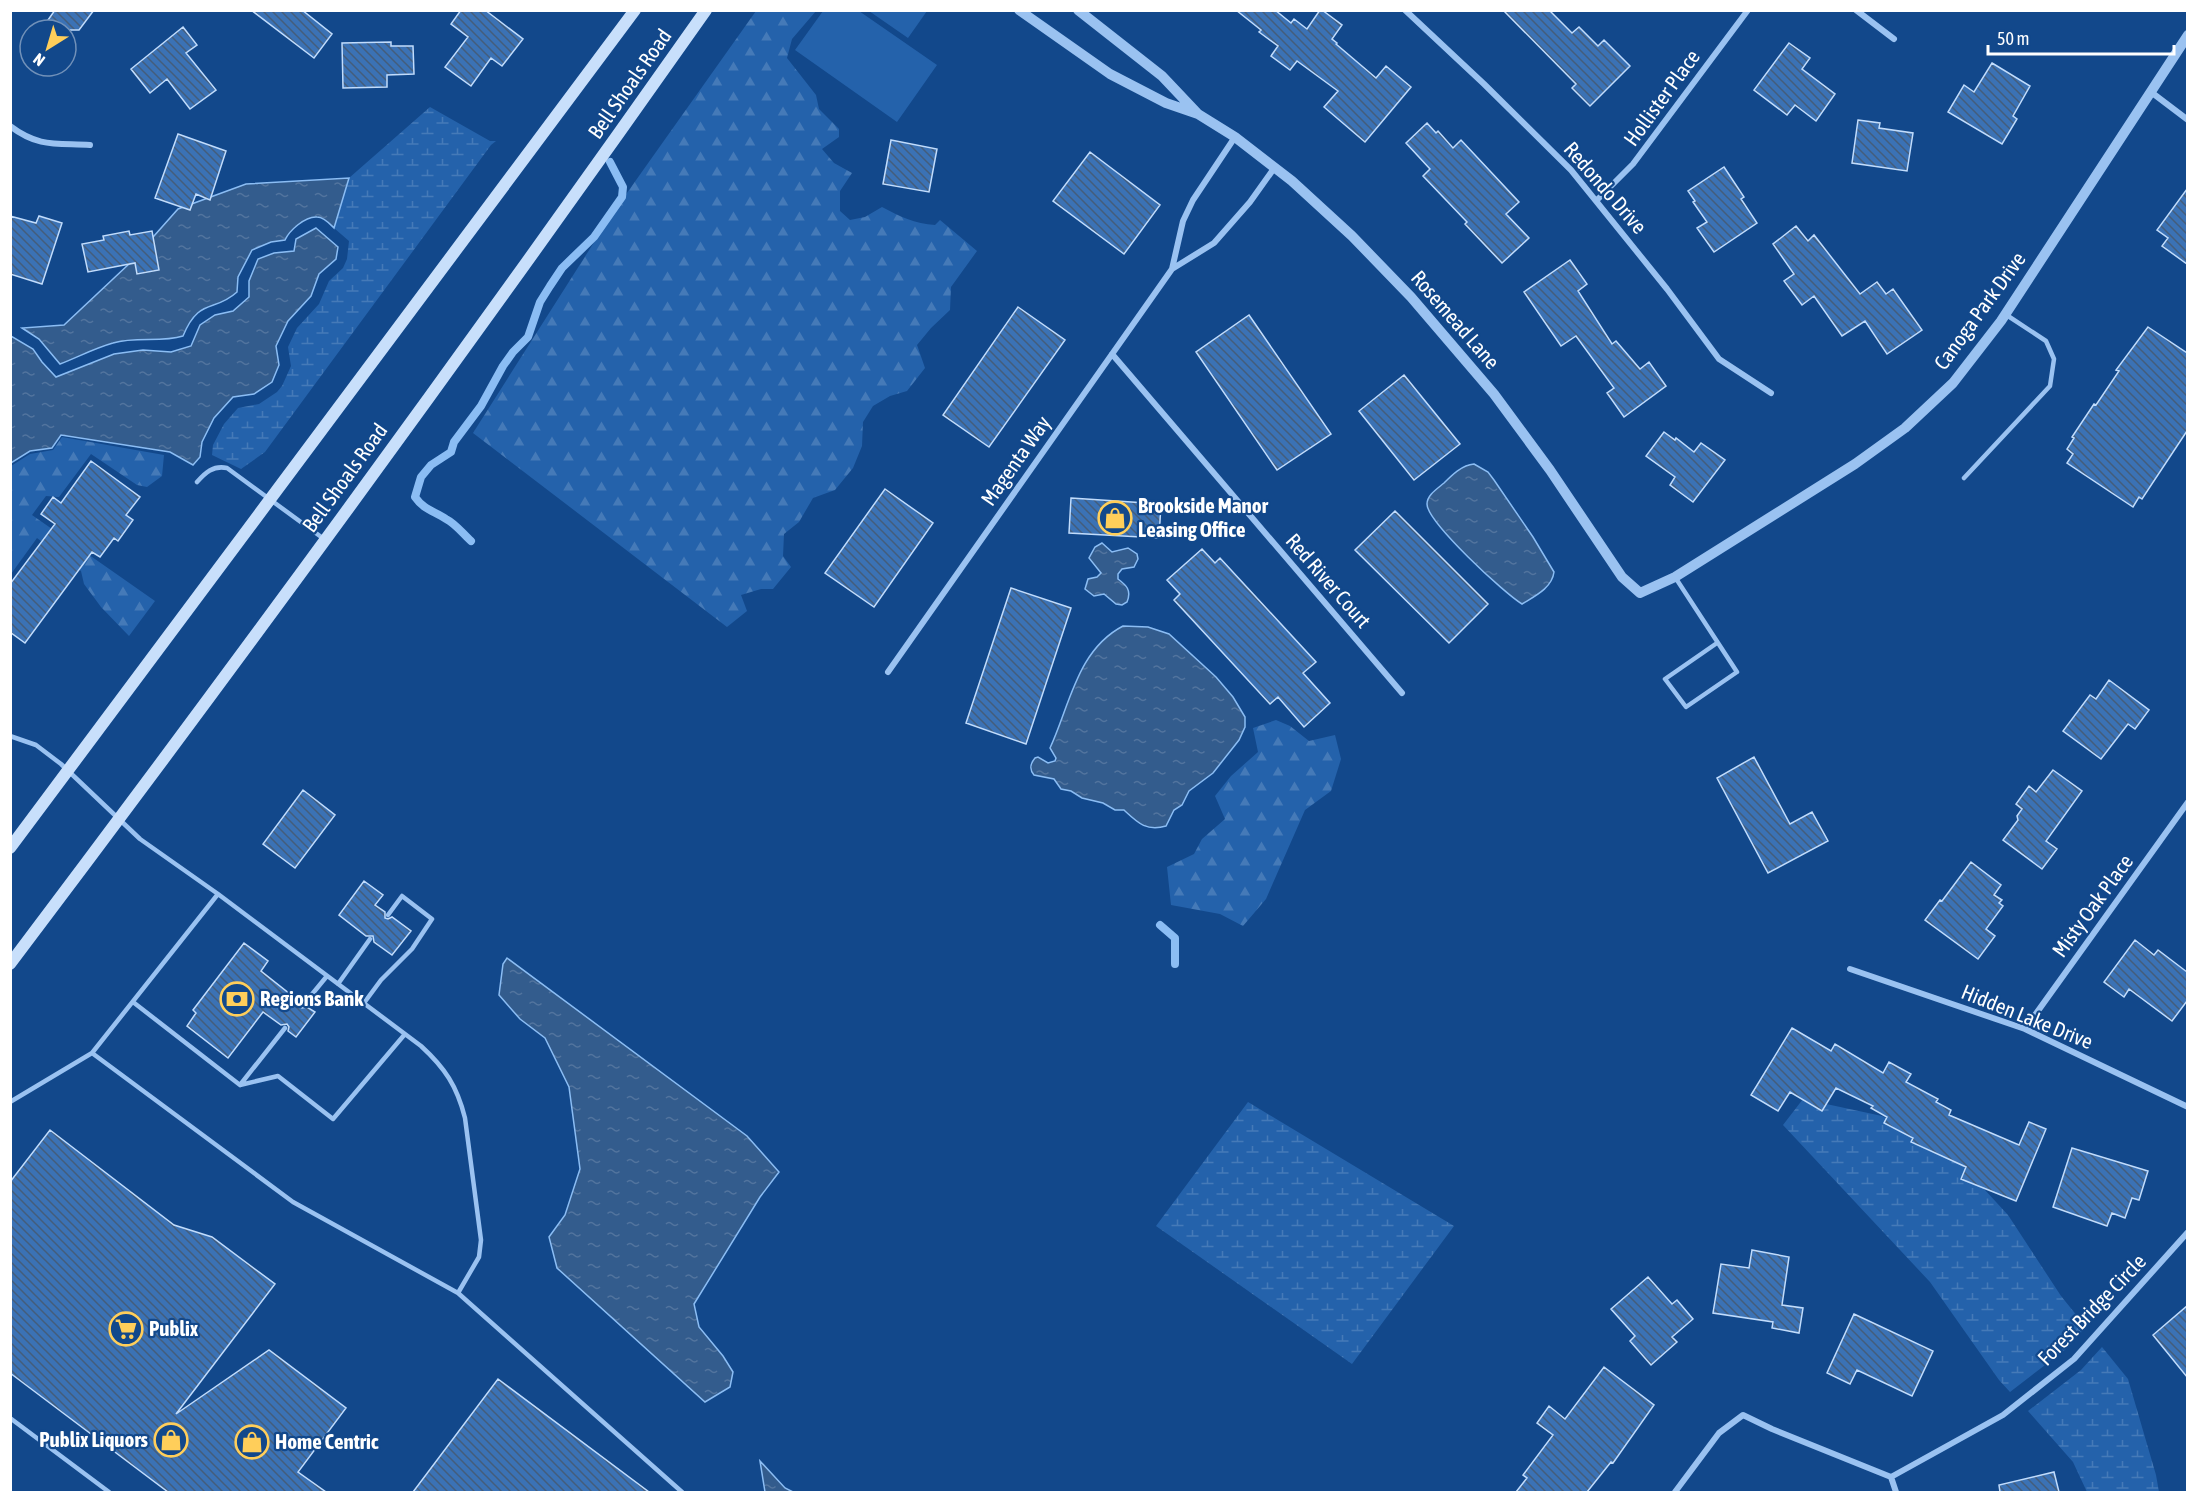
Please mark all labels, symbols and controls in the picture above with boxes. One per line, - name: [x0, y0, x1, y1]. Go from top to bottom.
- north arrow: [18, 18, 78, 78]
- scale bar: [1988, 18, 2174, 56]
- street label: Bell Shoals Road: [583, 24, 676, 143]
- text: 50 m: [1997, 28, 2029, 49]
- street label: Hollister Place: [1618, 45, 1704, 150]
- text: N: [30, 50, 48, 70]
- street label: Redondo Drive: [1559, 137, 1652, 238]
- street label: Canoga Park Drive: [1929, 247, 2030, 374]
- street label: Rosemead Lane: [1407, 265, 1505, 373]
- street label: Magenta Way: [976, 411, 1055, 510]
- street label: Bell Shoals Road: [297, 419, 392, 536]
- place label: Brookside Manor Leasing Office: [1138, 493, 1269, 541]
- shop icon: Brookside Manor Leasing Office: [1097, 500, 1133, 536]
- street label: Red River Court: [1281, 528, 1376, 632]
- street label: Misty Oak Place: [2047, 849, 2137, 961]
- street label: Hidden Lake Drive: [1958, 979, 2097, 1053]
- bank icon: Regions Bank: [219, 981, 255, 1017]
- place label: Regions Bank: [260, 986, 364, 1010]
- street label: Forest Bridge Circle: [2032, 1249, 2150, 1370]
- supermarket icon: Publix: [108, 1311, 144, 1347]
- place label: Publix: [149, 1316, 199, 1340]
- shop icon: Publix Liquors: [153, 1422, 189, 1458]
- shop icon: Home Centric: [234, 1424, 270, 1460]
- place label: Publix Liquors: [39, 1427, 149, 1451]
- place label: Home Centric: [275, 1429, 379, 1453]

